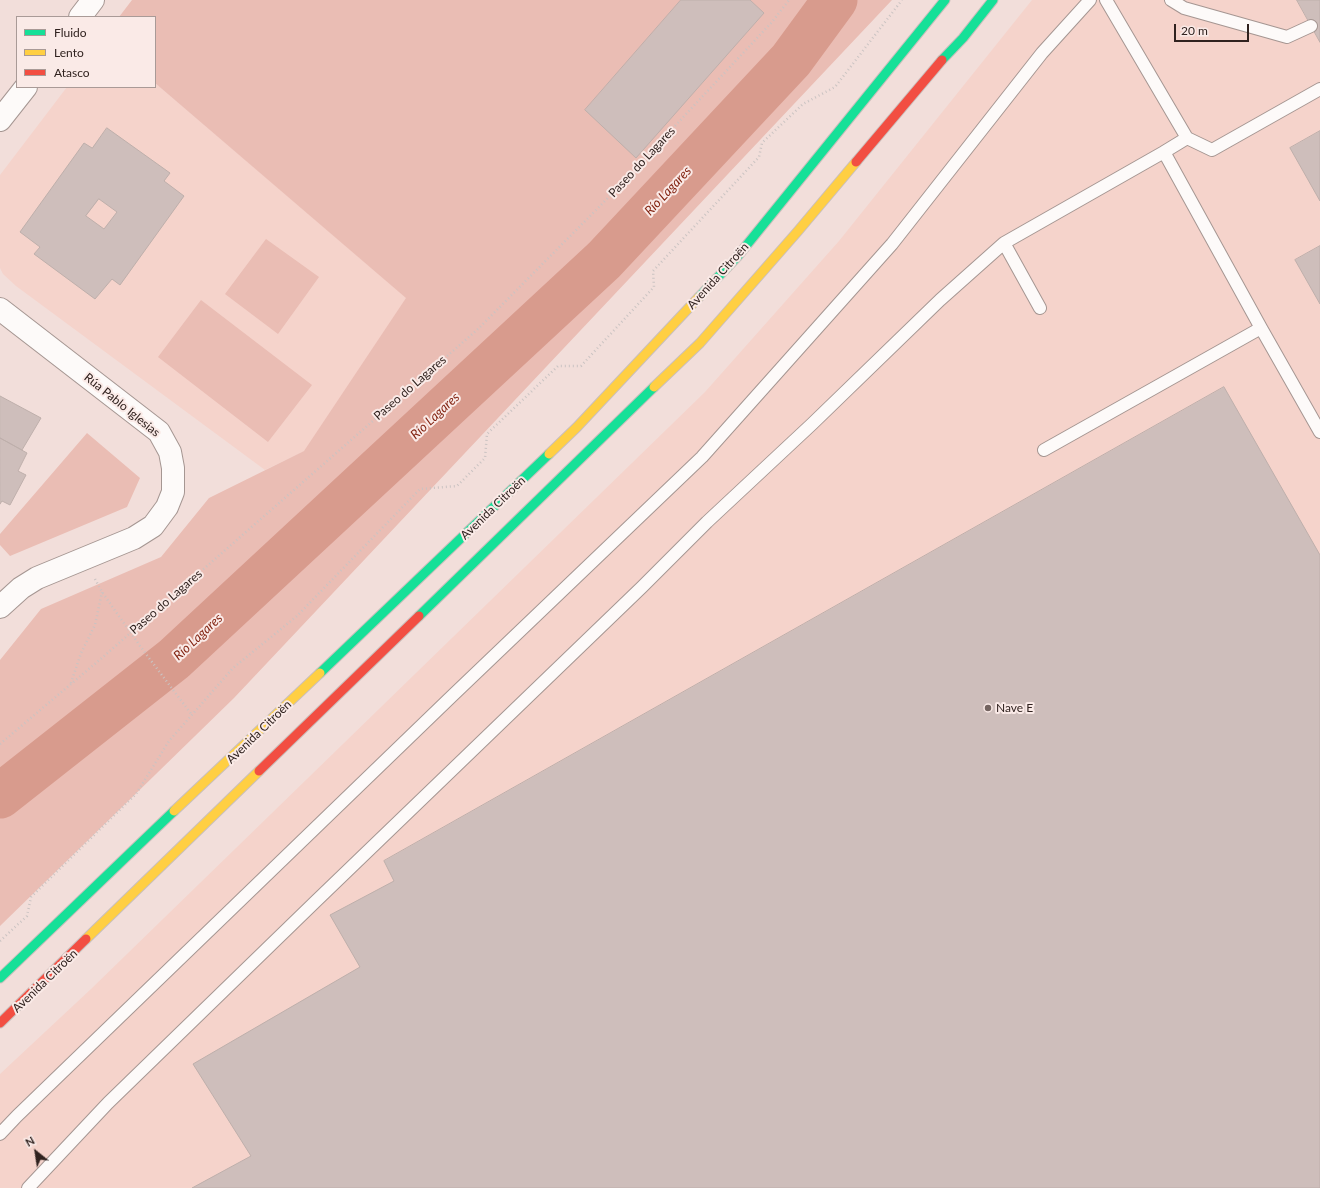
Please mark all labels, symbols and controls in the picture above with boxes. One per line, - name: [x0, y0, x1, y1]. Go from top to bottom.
- legend: [16, 16, 156, 88]
- scale bar: [1176, 16, 1251, 42]
- text: 20 m: [1181, 23, 1208, 38]
- text: Fluido: [54, 25, 87, 40]
- text: Lento: [54, 45, 84, 60]
- text: Atasco: [54, 65, 90, 80]
- street label: Paseo do Lagares: [606, 124, 678, 200]
- water label: Río Lagares: [641, 163, 695, 219]
- street label: Avenida Citroën: [684, 240, 752, 312]
- street label: Paseo do Lagares: [371, 353, 449, 423]
- street label: Rúa Pablo Iglesias: [81, 370, 163, 440]
- water label: Río Lagares: [407, 389, 463, 443]
- street label: Avenida Citroën: [458, 473, 528, 543]
- street label: Paseo do Lagares: [127, 567, 205, 637]
- water label: Río Lagares: [170, 610, 226, 664]
- street label: Avenida Citroën: [224, 697, 294, 767]
- place label: Nave E: [996, 701, 1033, 715]
- marker: Nave E: [983, 703, 993, 713]
- street label: Avenida Citroën: [10, 946, 80, 1016]
- north arrow: [16, 1132, 56, 1172]
- text: N: [23, 1133, 37, 1149]

